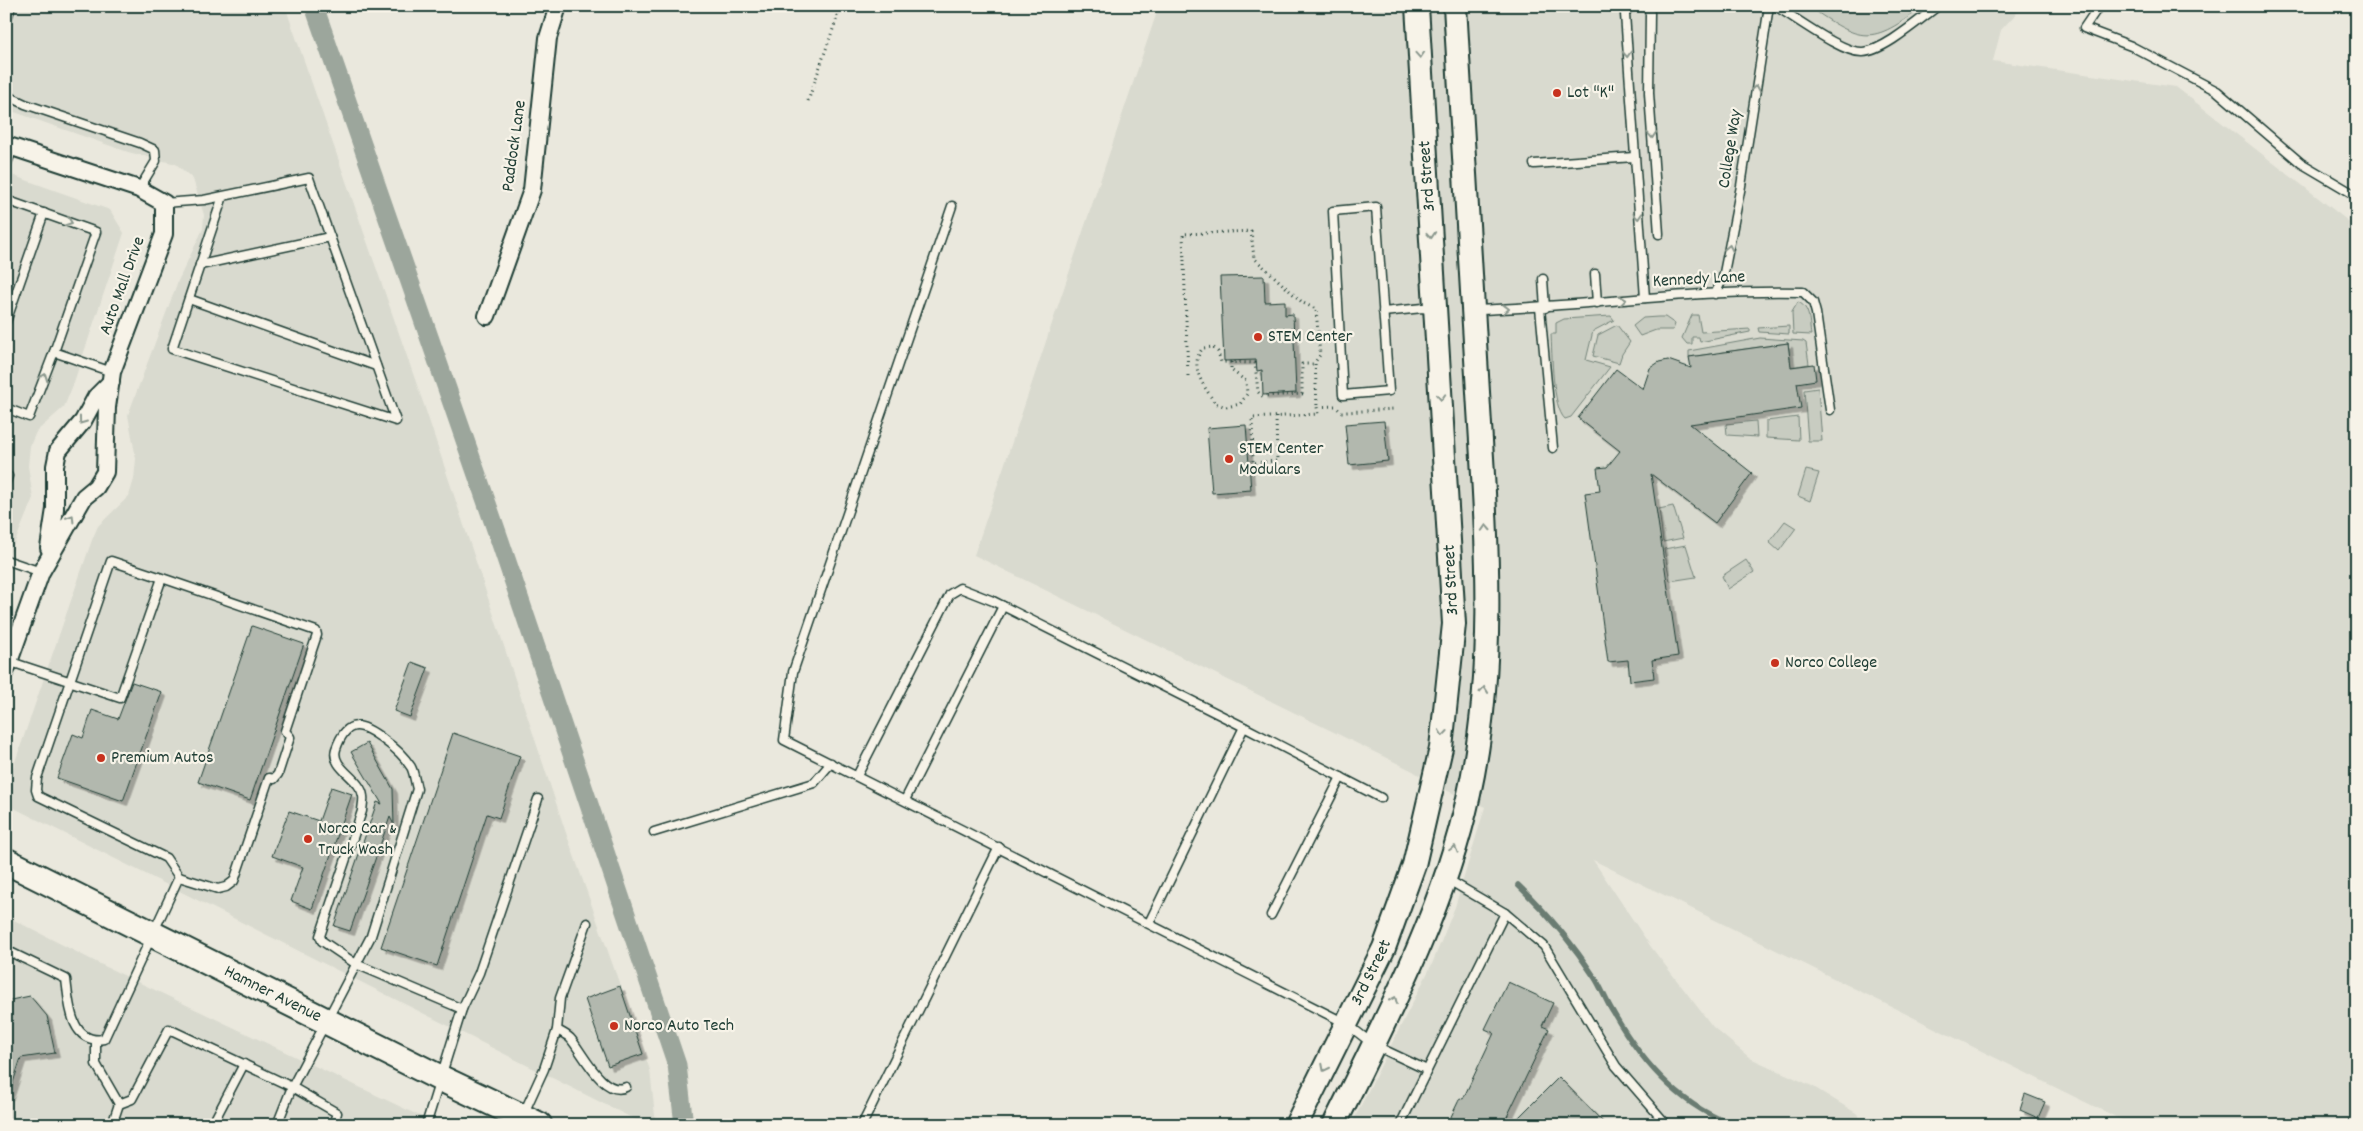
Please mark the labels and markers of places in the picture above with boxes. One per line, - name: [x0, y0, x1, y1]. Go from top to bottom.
- place label: Lot "K": [1567, 81, 1614, 106]
- marker: Lot "K": [1551, 87, 1563, 99]
- place label: STEM Center: [1268, 325, 1353, 350]
- marker: STEM Center: [1252, 331, 1264, 343]
- place label: STEM Center Modulars: [1239, 437, 1324, 483]
- marker: STEM Center Modulars: [1223, 453, 1235, 465]
- place label: Norco College: [1785, 651, 1877, 676]
- marker: Norco College: [1769, 657, 1781, 669]
- place label: Premium Autos: [111, 746, 214, 771]
- marker: Premium Autos: [95, 752, 107, 764]
- place label: Norco Car & Truck Wash: [318, 817, 397, 863]
- marker: Norco Car & Truck Wash: [302, 833, 314, 845]
- place label: Norco Auto Tech: [624, 1014, 734, 1039]
- marker: Norco Auto Tech: [608, 1020, 620, 1032]

